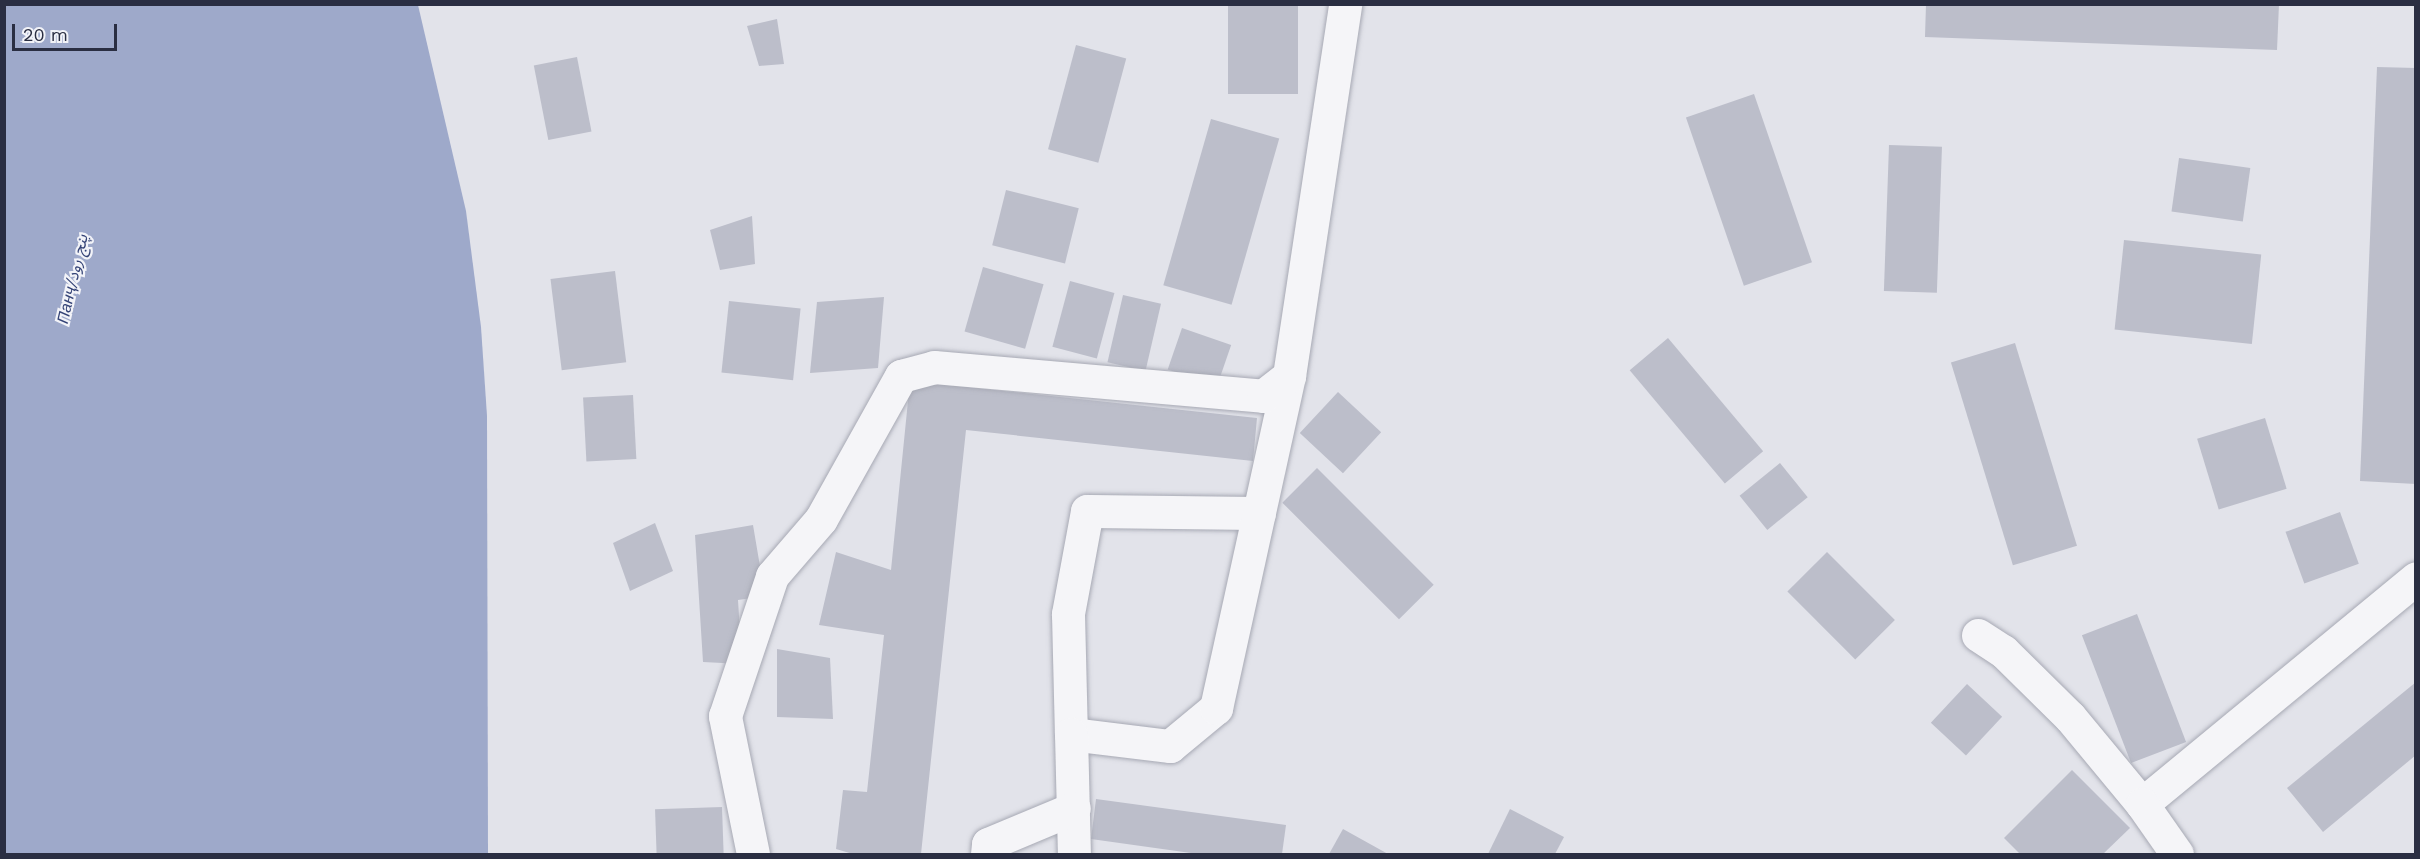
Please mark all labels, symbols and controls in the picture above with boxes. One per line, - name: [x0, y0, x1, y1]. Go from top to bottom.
- scale bar: [15, 12, 120, 50]
- text: 20 m: [23, 24, 68, 45]
- water label: Панҷ/پنج رود: [53, 233, 93, 325]

